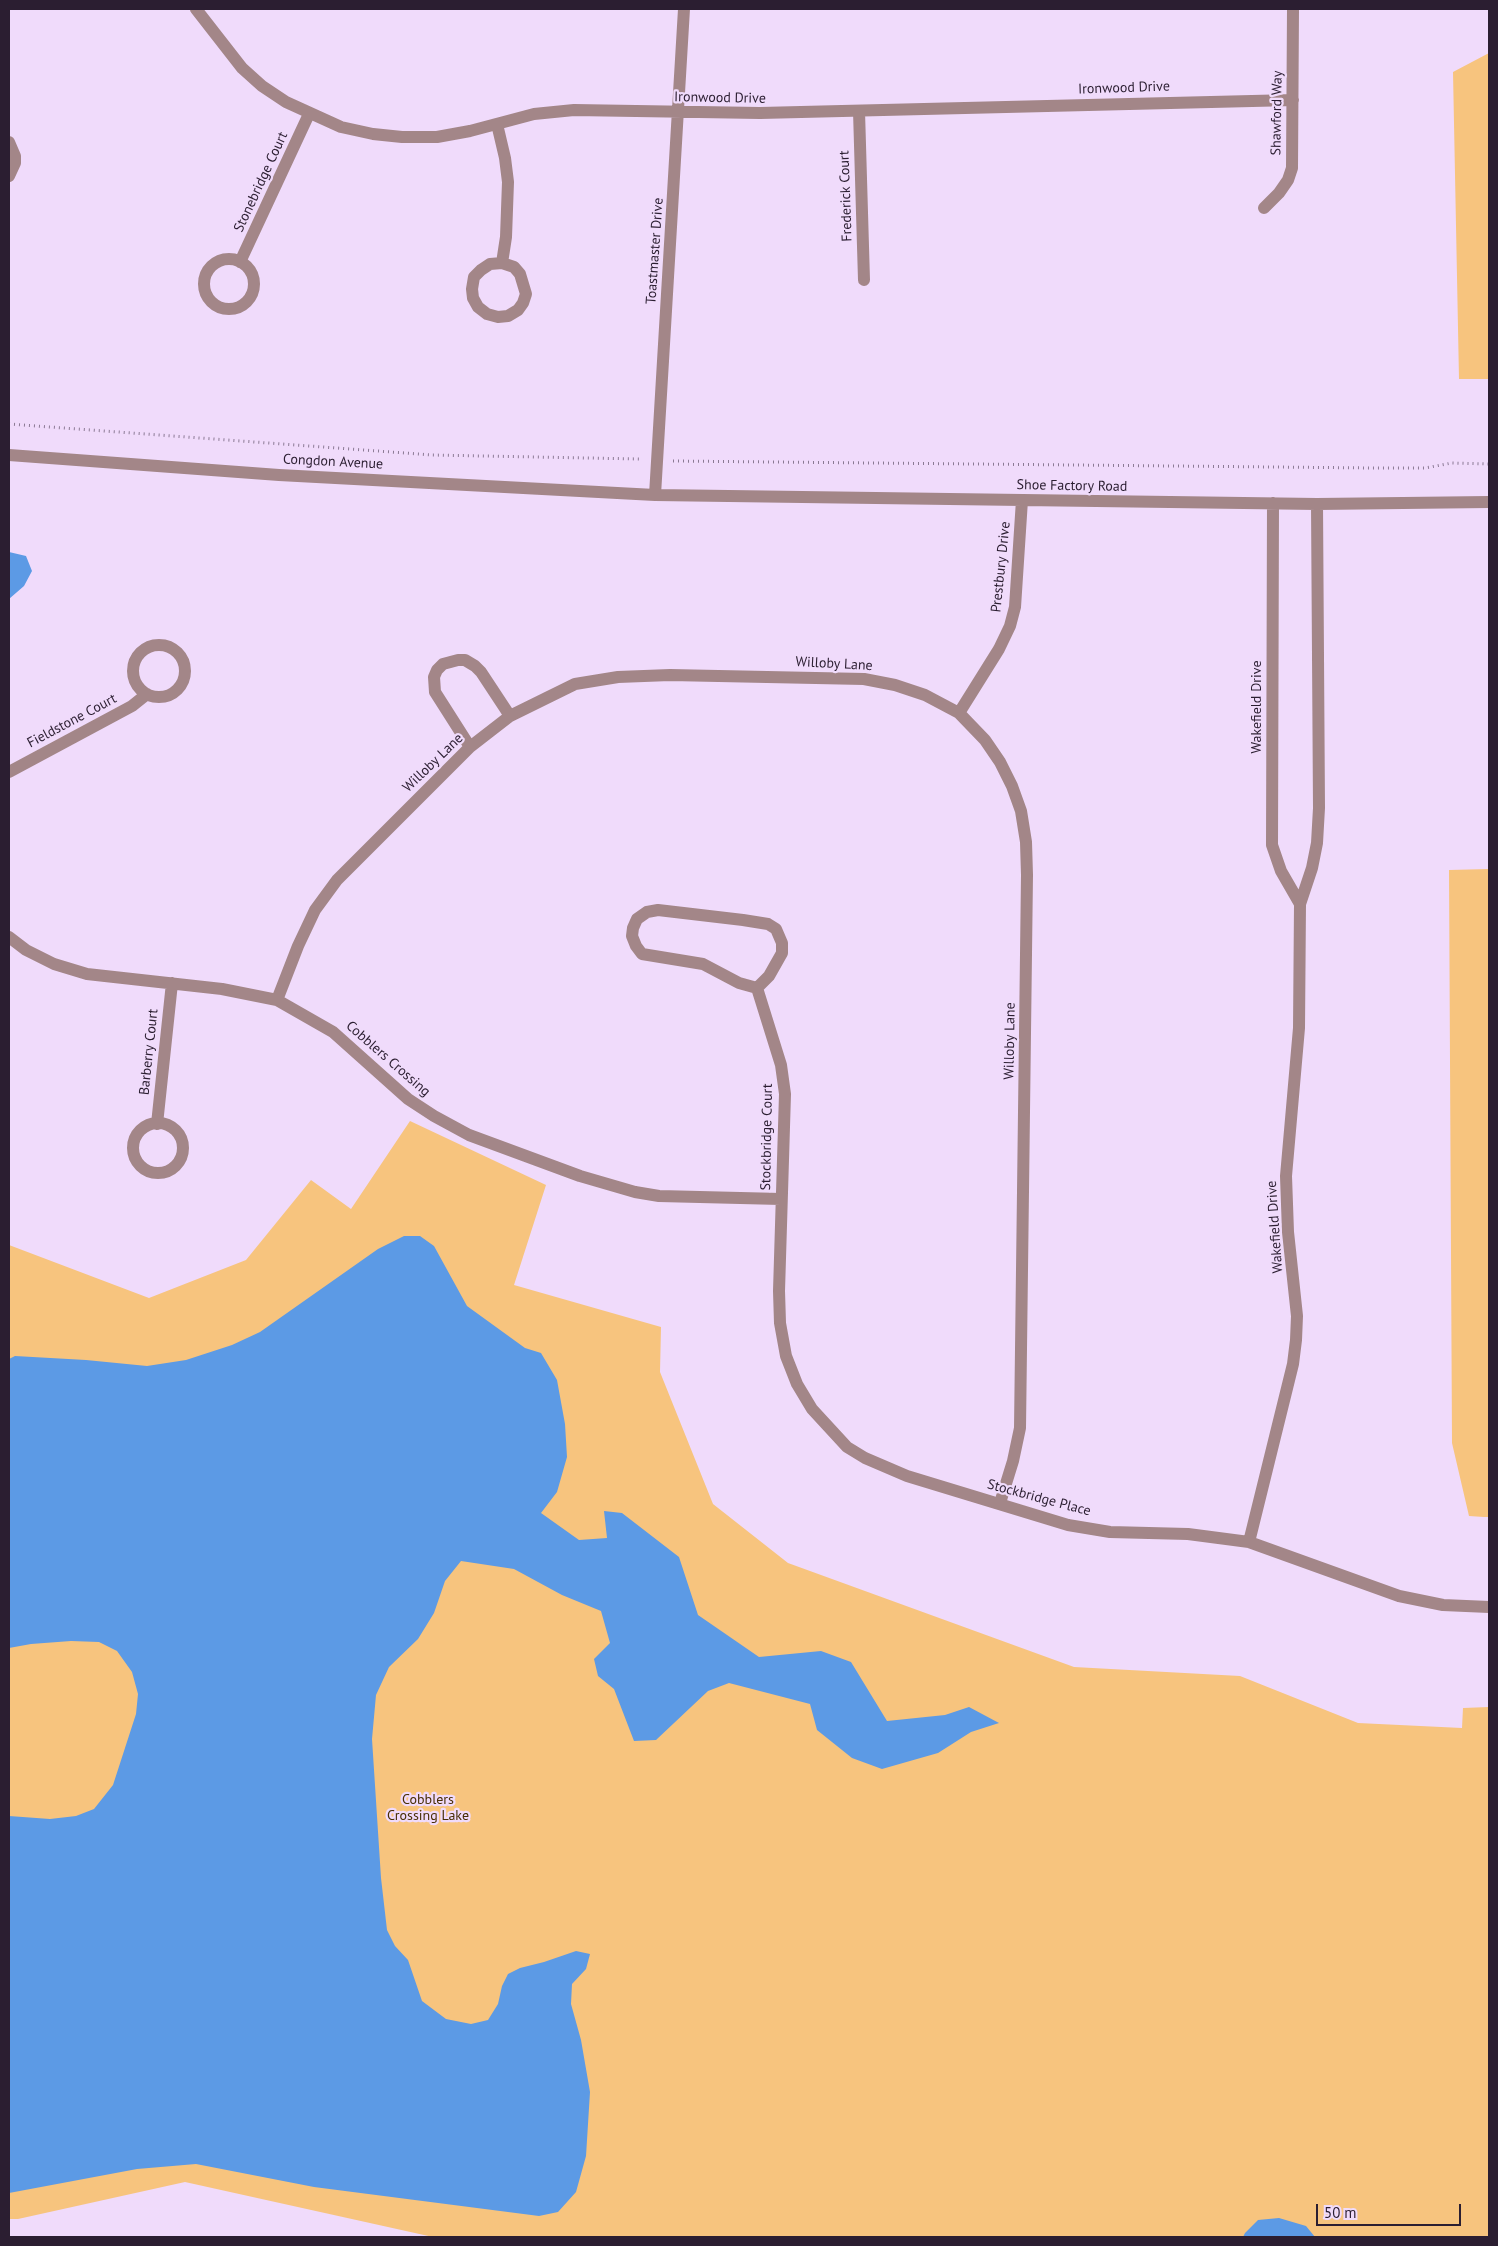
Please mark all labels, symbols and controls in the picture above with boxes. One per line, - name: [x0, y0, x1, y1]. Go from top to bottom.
- street label: Shawford Way: [1268, 71, 1286, 155]
- street label: Ironwood Drive: [1078, 78, 1170, 98]
- street label: Ironwood Drive: [674, 89, 766, 107]
- street label: Stonebridge Court: [230, 129, 292, 235]
- street label: Frederick Court: [836, 150, 856, 242]
- street label: Toastmaster Drive: [643, 197, 667, 305]
- street label: Congdon Avenue: [282, 451, 384, 473]
- street label: Shoe Factory Road: [1017, 477, 1127, 495]
- street label: Prestbury Drive: [988, 521, 1014, 613]
- street label: Willoby Lane: [795, 654, 873, 674]
- street label: Wakefield Drive: [1249, 660, 1265, 754]
- street label: Fieldstone Court: [24, 690, 120, 752]
- street label: Willoby Lane: [399, 730, 467, 796]
- street label: Willoby Lane: [1001, 1002, 1019, 1080]
- street label: Barberry Court: [136, 1008, 162, 1096]
- street label: Cobblers Crossing: [342, 1018, 434, 1100]
- street label: Stockbridge Court: [758, 1083, 776, 1191]
- street label: Wakefield Drive: [1263, 1180, 1287, 1274]
- street label: Stockbridge Place: [985, 1476, 1093, 1520]
- park label: Cobblers Crossing Lake: [387, 1792, 469, 1824]
- scale bar: [1318, 2194, 1463, 2226]
- text: 50 m: [1324, 2203, 1357, 2222]

